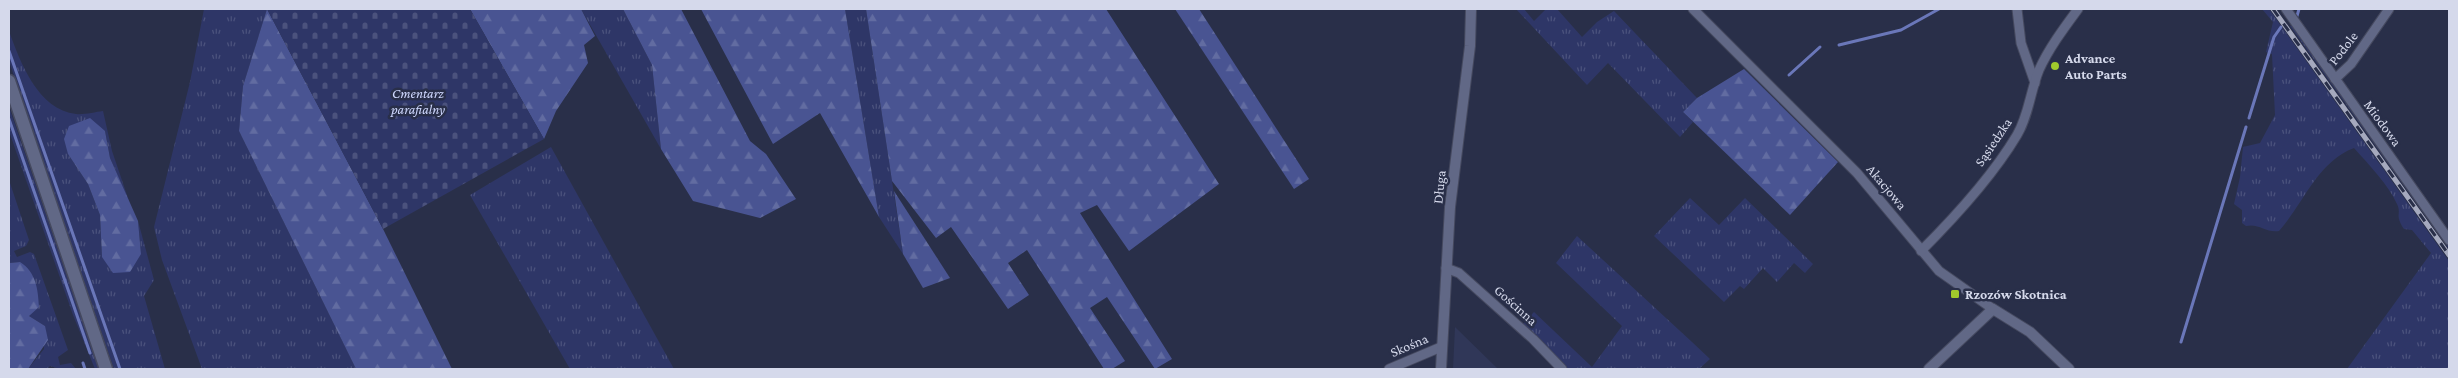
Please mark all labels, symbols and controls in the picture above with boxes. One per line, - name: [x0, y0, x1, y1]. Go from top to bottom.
- street label: Podole: [2325, 28, 2361, 68]
- place label: Advance Auto Parts: [2064, 50, 2127, 82]
- marker: Advance Auto Parts: [2049, 60, 2061, 72]
- park label: Cmentarz parafialny: [390, 85, 445, 117]
- street label: Miodowa: [2361, 97, 2405, 150]
- street label: Sąsiedzka: [1971, 114, 2015, 169]
- street label: Akacjowa: [1863, 161, 1911, 214]
- street label: Długa: [1429, 169, 1449, 205]
- street label: Gościnna: [1491, 282, 1541, 329]
- place label: Rzozów Skotnica: [1965, 286, 2067, 302]
- marker: Rzozów Skotnica: [1949, 288, 1961, 300]
- street label: Skośna: [1388, 330, 1431, 360]

